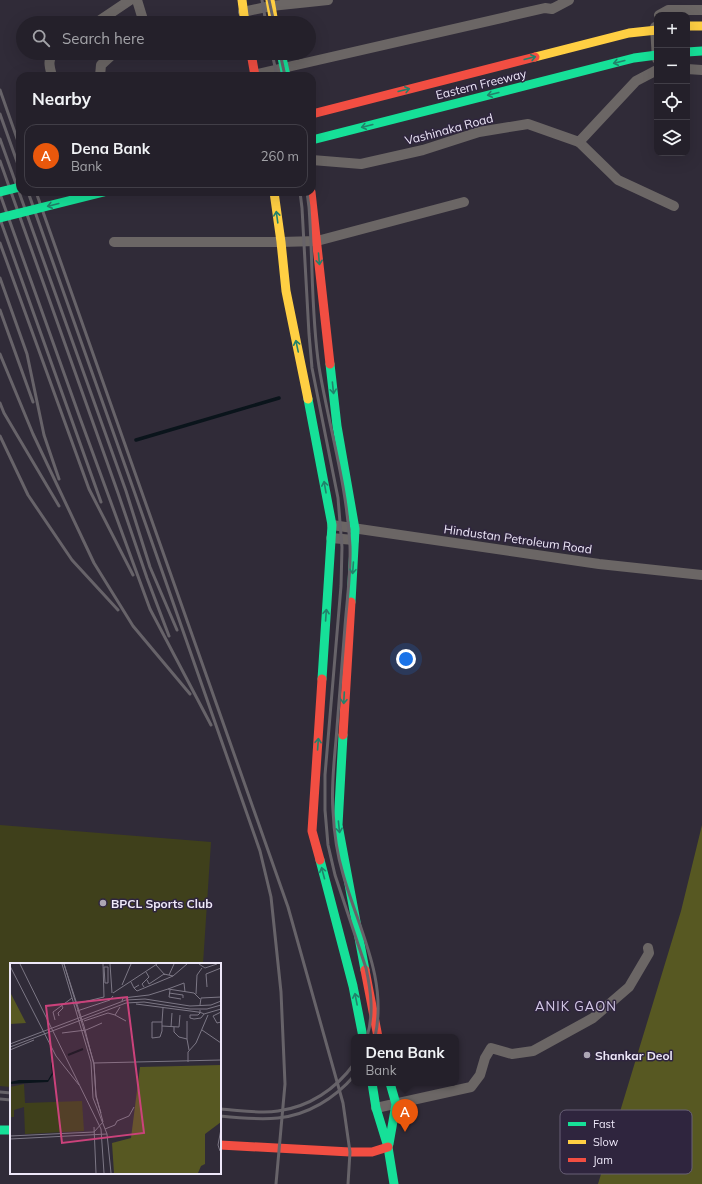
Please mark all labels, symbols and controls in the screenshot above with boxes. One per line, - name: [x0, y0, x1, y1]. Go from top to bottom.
- map controls: [654, 12, 690, 156]
- button: +: [654, 12, 690, 48]
- search box: [16, 16, 316, 60]
- icon: search: [30, 27, 52, 49]
- text: Search here: [62, 29, 144, 48]
- button: −: [654, 48, 690, 84]
- one-way arrow: [523, 54, 536, 62]
- one-way arrow: [612, 59, 625, 66]
- street label: Eastern Freeway: [434, 65, 529, 103]
- button: locate: [654, 84, 690, 120]
- one-way arrow: [397, 86, 410, 94]
- text: Nearby: [32, 88, 91, 109]
- one-way arrow: [486, 91, 499, 98]
- street label: Vashinaka Road: [403, 110, 495, 148]
- button: layers: [654, 120, 690, 156]
- one-way arrow: [360, 122, 373, 130]
- text: Dena Bank: [71, 139, 150, 158]
- text: A: [41, 148, 51, 164]
- text: 260 m: [261, 148, 299, 164]
- text: Bank: [71, 158, 102, 174]
- one-way arrow: [47, 202, 60, 209]
- one-way arrow: [273, 211, 281, 224]
- one-way arrow: [315, 252, 322, 265]
- one-way arrow: [293, 340, 301, 353]
- one-way arrow: [329, 381, 336, 394]
- one-way arrow: [321, 481, 329, 494]
- street label: Hindustan Petroleum Road: [443, 521, 593, 557]
- one-way arrow: [349, 561, 356, 574]
- one-way arrow: [322, 609, 330, 622]
- your location: [396, 649, 416, 669]
- one-way arrow: [341, 691, 348, 704]
- one-way arrow: [314, 738, 321, 751]
- one-way arrow: [335, 820, 342, 833]
- one-way arrow: [319, 867, 326, 880]
- place label: BPCL Sports Club: [111, 896, 213, 911]
- marker: BPCL Sports Club: [98, 898, 108, 908]
- inset map: [10, 963, 221, 1174]
- one-way arrow: [351, 993, 359, 1006]
- district label: ANIK GAON: [535, 998, 617, 1014]
- popup: [351, 1034, 459, 1086]
- text: Dena Bank: [365, 1043, 445, 1062]
- place label: Shankar Deol: [595, 1048, 673, 1063]
- marker: Shankar Deol: [582, 1050, 592, 1060]
- text: Bank: [365, 1062, 396, 1078]
- pin: A: [392, 1099, 418, 1132]
- legend: [560, 1110, 692, 1174]
- text: Fast: [593, 1117, 615, 1131]
- text: Slow: [593, 1135, 619, 1149]
- text: Jam: [593, 1153, 613, 1167]

